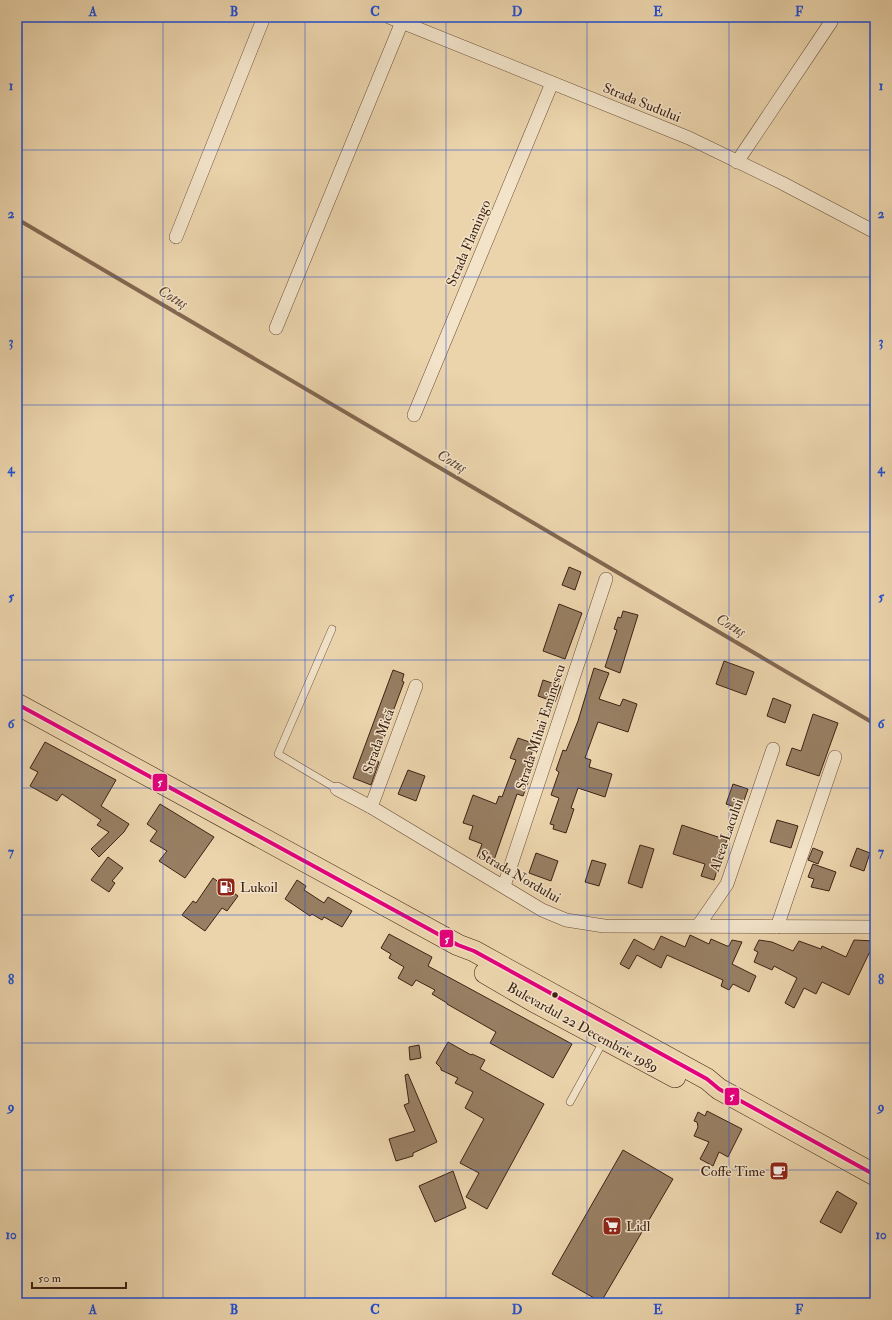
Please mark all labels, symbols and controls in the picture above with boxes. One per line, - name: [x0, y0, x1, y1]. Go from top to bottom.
- text: A: [88, 4, 98, 20]
- text: B: [230, 4, 238, 20]
- text: C: [370, 4, 380, 20]
- text: D: [512, 4, 523, 20]
- text: E: [653, 4, 663, 20]
- text: F: [795, 4, 804, 20]
- text: 1: [9, 78, 14, 94]
- text: 1: [879, 78, 884, 94]
- street label: Strada Sudului: [600, 79, 683, 126]
- street label: Strada Flamingo: [443, 197, 494, 289]
- text: 2: [8, 206, 15, 222]
- text: 2: [878, 206, 885, 222]
- water label: Cotuș: [155, 281, 192, 314]
- text: 3: [9, 334, 14, 350]
- text: 3: [879, 334, 884, 350]
- water label: Cotuș: [434, 445, 471, 478]
- text: 4: [6, 461, 15, 477]
- text: 4: [876, 461, 885, 477]
- text: 5: [8, 589, 14, 605]
- text: 5: [878, 589, 884, 605]
- water label: Cotuș: [713, 609, 750, 642]
- street label: Strada Mihai Eminescu: [512, 662, 569, 792]
- street label: Strada Mică: [359, 706, 398, 776]
- text: 6: [8, 716, 16, 732]
- text: 6: [878, 716, 886, 732]
- line badge: 5: [152, 773, 168, 792]
- text: 5: [158, 776, 163, 789]
- street label: Aleea Lacului: [706, 796, 747, 875]
- text: 7: [8, 844, 15, 860]
- text: 7: [878, 844, 885, 860]
- street label: Strada Nordului: [476, 846, 564, 907]
- fuel station icon: Lukoil: [215, 876, 237, 898]
- place label: Lukoil: [240, 879, 278, 896]
- line badge: 5: [439, 929, 454, 948]
- text: 5: [445, 933, 450, 946]
- text: 8: [8, 972, 14, 988]
- text: 8: [878, 972, 884, 988]
- street label: Bulevardul 22 Decembrie 1989: [504, 979, 661, 1076]
- unlabelled marker: [550, 990, 560, 1000]
- line badge: 5: [724, 1087, 740, 1106]
- text: 5: [730, 1090, 735, 1103]
- text: 9: [6, 1099, 15, 1115]
- text: 9: [876, 1099, 885, 1115]
- cafe icon: Coffe Time: [768, 1160, 790, 1182]
- place label: Coffe Time: [701, 1163, 765, 1180]
- supermarket icon: Lidl: [601, 1215, 623, 1237]
- place label: Lidl: [626, 1218, 651, 1235]
- text: 10: [5, 1227, 17, 1243]
- text: 10: [875, 1227, 887, 1243]
- scale bar: [32, 1264, 126, 1290]
- text: 50 m: [38, 1271, 62, 1286]
- text: A: [88, 1302, 98, 1318]
- text: B: [230, 1302, 238, 1318]
- text: C: [370, 1302, 380, 1318]
- text: D: [512, 1302, 523, 1318]
- text: E: [653, 1302, 663, 1318]
- text: F: [795, 1302, 804, 1318]

